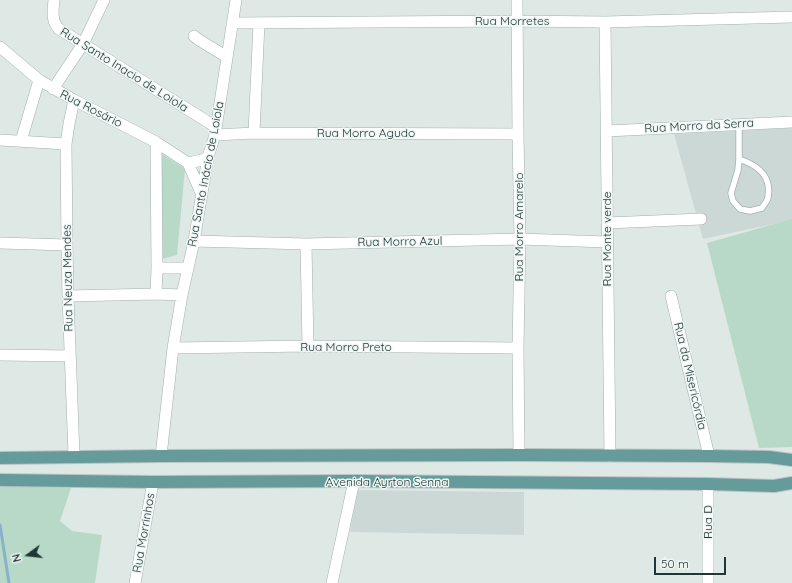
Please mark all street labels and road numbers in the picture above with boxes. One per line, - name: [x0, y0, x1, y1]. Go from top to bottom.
- street label: Rua Morretes: [475, 14, 549, 28]
- street label: Rua Santo Inacio de Loiola: [57, 25, 191, 115]
- street label: Rua Rosário: [57, 87, 125, 131]
- street label: Rua Santo Inácio de Loiola: [185, 100, 227, 248]
- street label: Rua Morro da Serra: [644, 116, 754, 136]
- street label: Rua Morro Agudo: [317, 126, 415, 140]
- street label: Rua Morro Amarelo: [512, 173, 526, 281]
- street label: Rua Monte verde: [600, 192, 614, 286]
- street label: Rua Neuza Mendes: [60, 224, 76, 332]
- street label: Rua Morro Azul: [357, 234, 443, 250]
- street label: Rua da Misericórdia: [671, 321, 709, 431]
- street label: Rua Morro Preto: [300, 340, 392, 354]
- street label: Avenida Ayrton Senna: [326, 475, 448, 489]
- street label: Rua Morrinhos: [130, 492, 158, 574]
- street label: Rua D: [701, 505, 715, 539]

